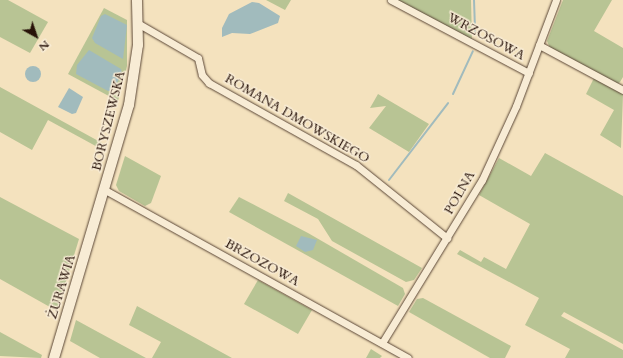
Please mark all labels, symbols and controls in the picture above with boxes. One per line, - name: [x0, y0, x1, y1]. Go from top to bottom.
- street label: WRZOSOWA: [445, 10, 527, 64]
- north arrow: [16, 16, 56, 56]
- text: N: [36, 37, 53, 54]
- street label: BORYSZEWSKA: [89, 69, 129, 173]
- street label: ROMANA DMOWSKIEGO: [222, 71, 372, 167]
- street label: POLNA: [441, 169, 479, 217]
- street label: BRZOZOWA: [222, 236, 302, 290]
- street label: ŻURAWIA: [45, 253, 79, 321]

